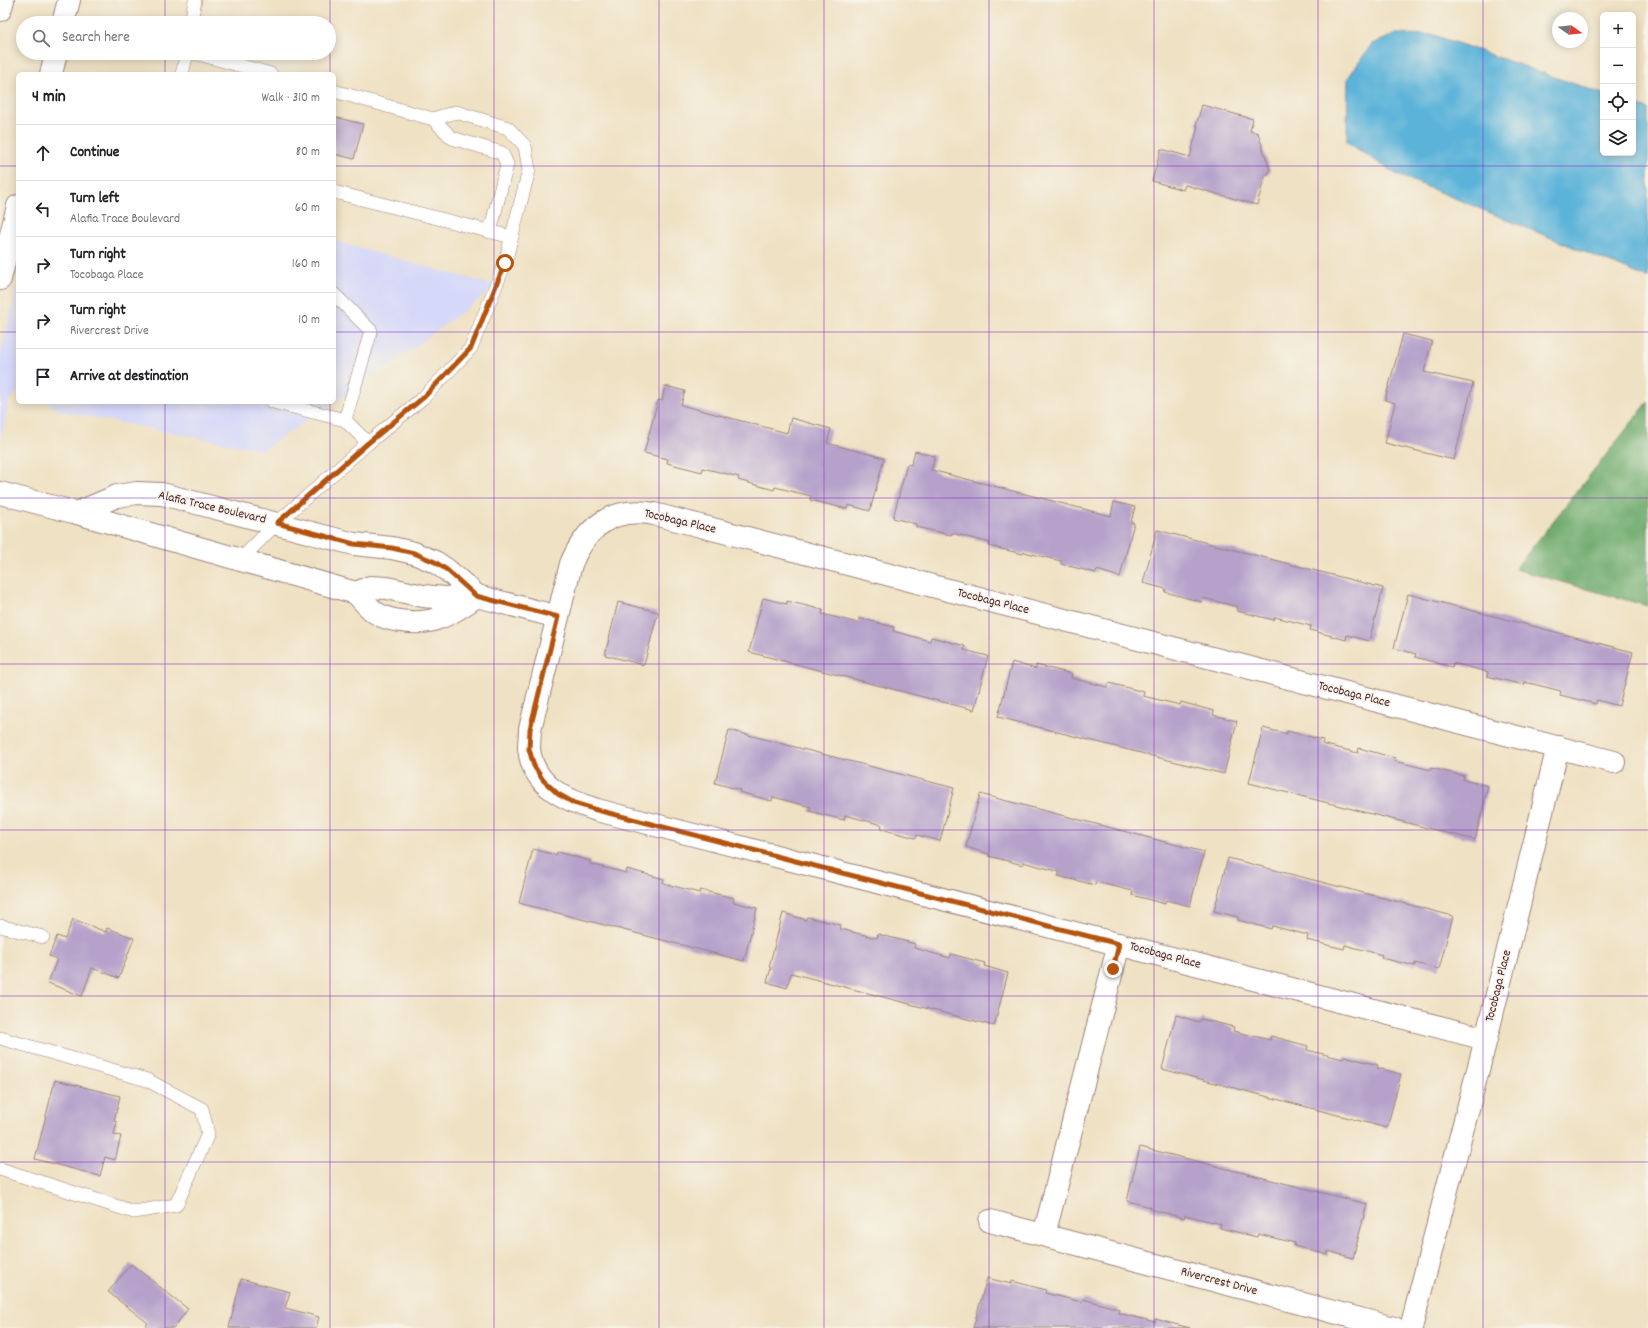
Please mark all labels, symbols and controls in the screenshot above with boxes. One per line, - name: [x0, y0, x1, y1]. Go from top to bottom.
- north arrow: [1552, 12, 1588, 48]
- map controls: [1600, 12, 1636, 156]
- button: +: [1600, 12, 1636, 48]
- search box: [16, 16, 336, 60]
- icon: search: [30, 27, 52, 49]
- text: Search here: [62, 27, 130, 49]
- button: −: [1600, 48, 1636, 84]
- button: locate: [1600, 84, 1636, 120]
- text: 4 min: [32, 86, 66, 110]
- text: Walk · 310 m: [261, 89, 320, 108]
- button: layers: [1600, 120, 1636, 156]
- icon: ahead: [32, 142, 54, 164]
- text: Continue: [70, 142, 119, 164]
- text: 80 m: [296, 143, 320, 162]
- text: Turn left: [70, 188, 119, 210]
- icon: left: [32, 198, 54, 220]
- text: 60 m: [295, 199, 320, 218]
- text: Alafia Trace Boulevard: [70, 210, 180, 229]
- text: Turn right: [70, 244, 126, 266]
- icon: right: [32, 254, 54, 276]
- route start: [496, 254, 514, 272]
- text: 160 m: [292, 255, 320, 274]
- text: Tocobaga Place: [70, 266, 143, 285]
- text: Turn right: [70, 300, 126, 322]
- icon: right: [32, 310, 54, 332]
- text: 10 m: [298, 311, 320, 330]
- text: Rivercrest Drive: [70, 322, 149, 341]
- icon: arrive: [32, 366, 54, 388]
- text: Arrive at destination: [70, 366, 188, 388]
- street label: Alafia Trace Boulevard: [156, 486, 268, 530]
- street label: Tocobaga Place: [642, 504, 718, 540]
- street label: Tocobaga Place: [955, 584, 1031, 620]
- street label: Tocobaga Place: [1316, 677, 1392, 713]
- street label: Tocobaga Place: [1127, 937, 1203, 975]
- street label: Tocobaga Place: [1481, 948, 1517, 1024]
- route end: [1104, 960, 1122, 978]
- street label: Rivercrest Drive: [1179, 1263, 1260, 1301]

